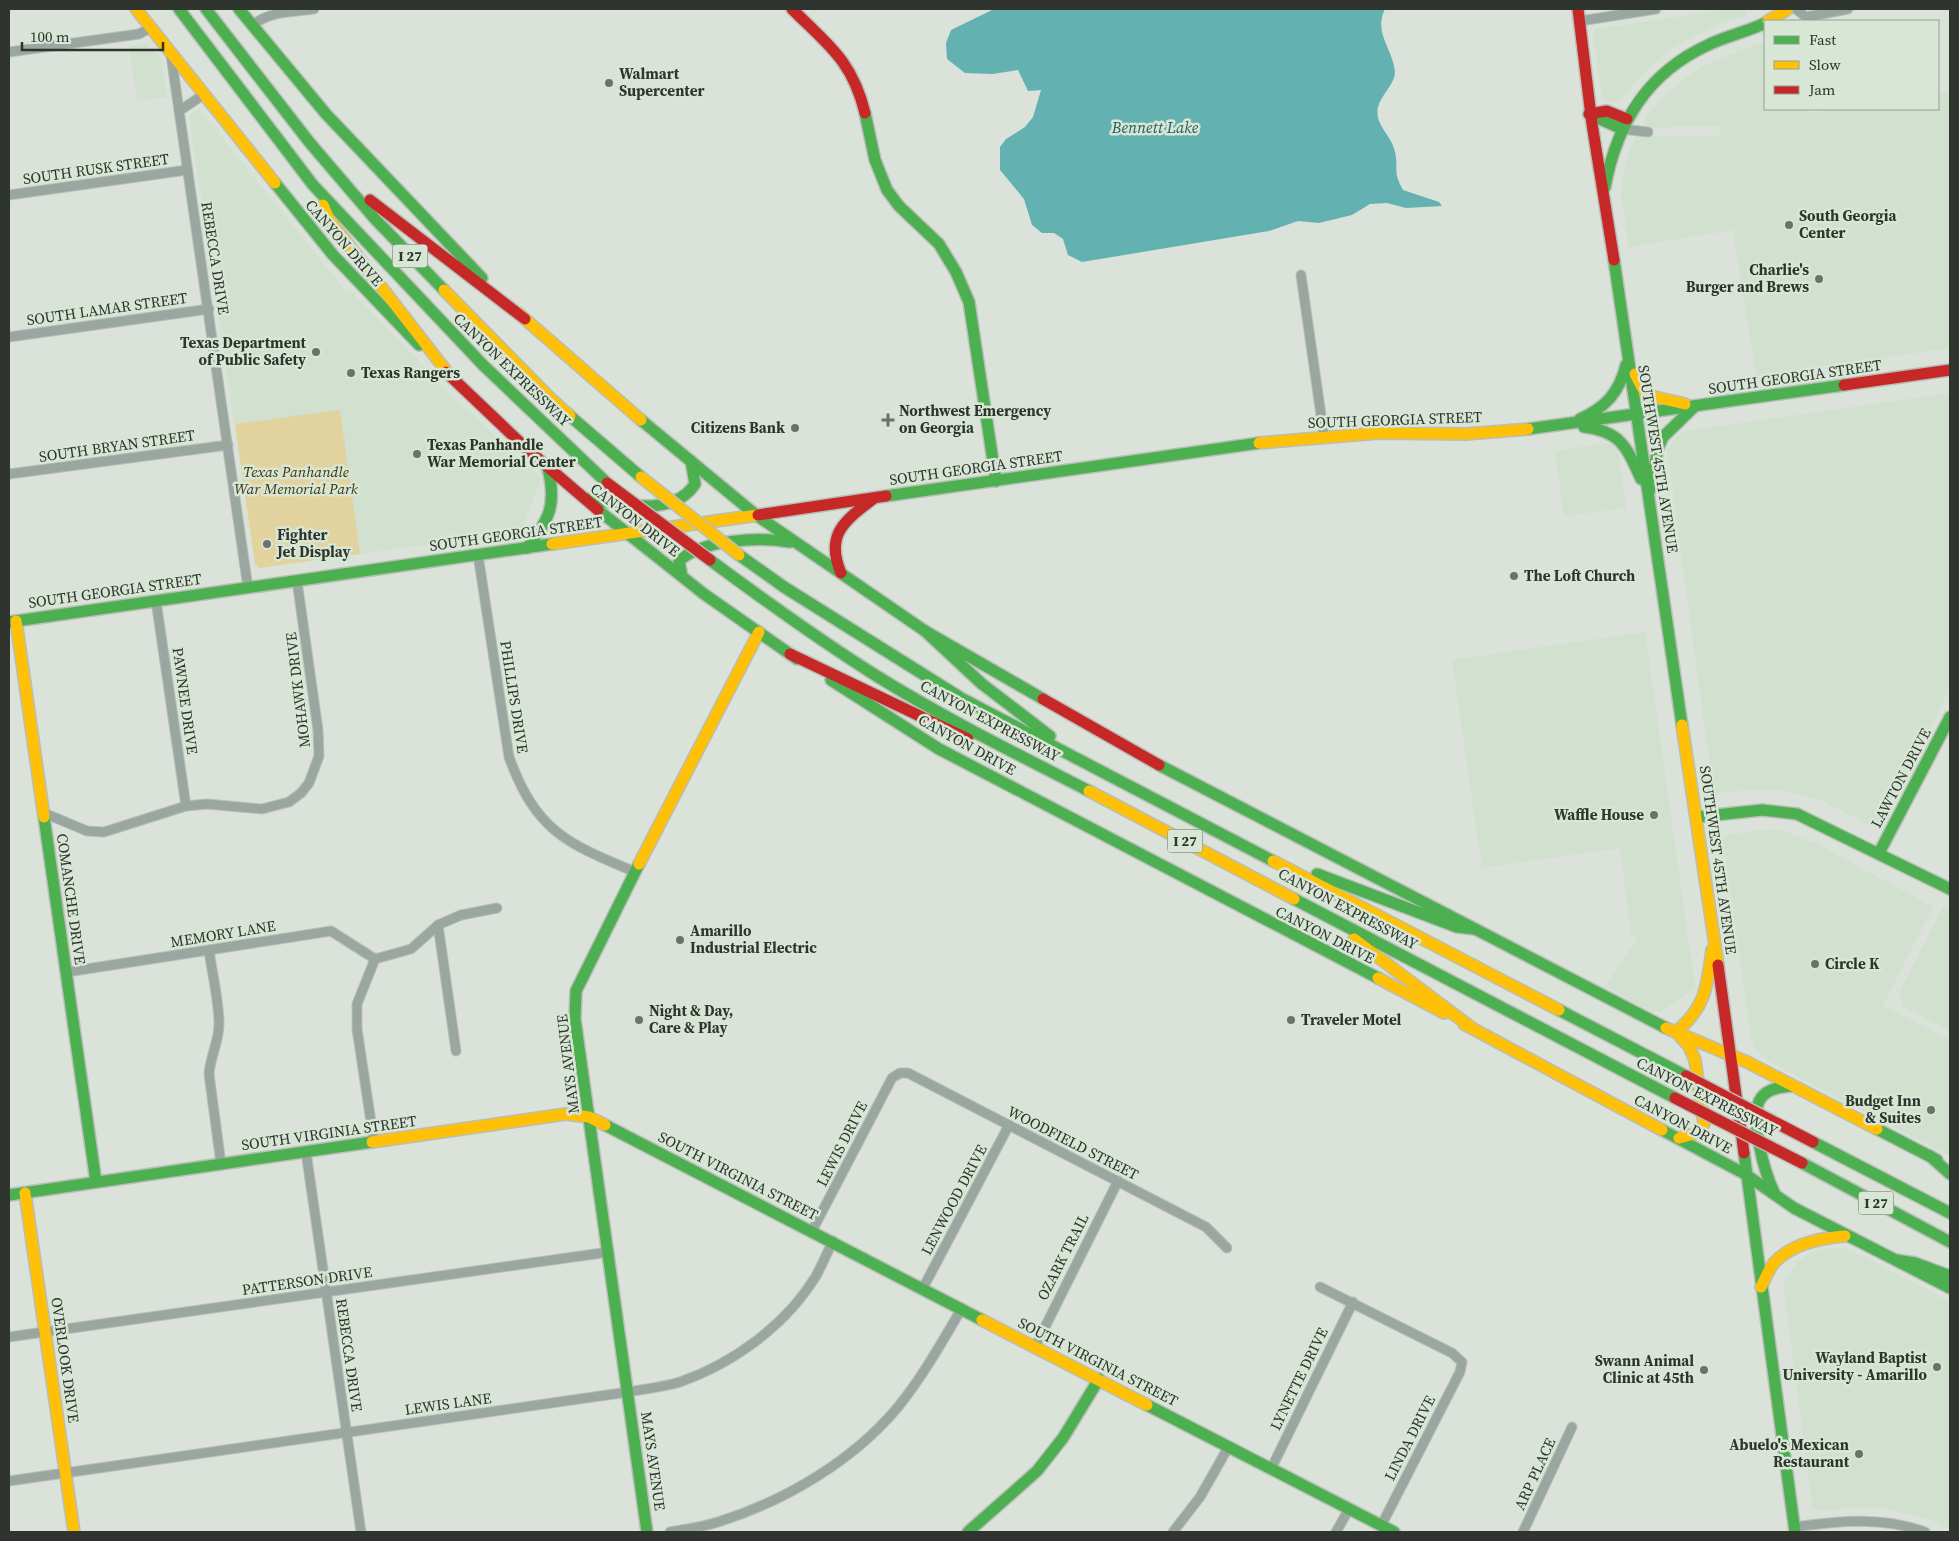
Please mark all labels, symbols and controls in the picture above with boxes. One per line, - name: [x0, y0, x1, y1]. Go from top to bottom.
- scale bar: [22, 20, 164, 52]
- legend: [1764, 20, 1939, 110]
- text: 100 m: [30, 26, 70, 47]
- text: Fast: [1809, 29, 1836, 50]
- text: Slow: [1809, 54, 1841, 75]
- place label: Walmart Supercenter: [619, 63, 704, 101]
- marker: Walmart Supercenter: [603, 77, 615, 89]
- text: Jam: [1808, 79, 1836, 100]
- water label: Bennett Lake: [1111, 116, 1199, 138]
- street label: SOUTH RUSK STREET: [21, 148, 170, 189]
- street label: CANYON DRIVE: [301, 195, 388, 291]
- street label: REBECCA DRIVE: [196, 200, 235, 316]
- place label: South Georgia Center: [1799, 205, 1898, 243]
- marker: South Georgia Center: [1783, 219, 1795, 231]
- road number: I 27: [392, 245, 428, 268]
- place label: Charlie's Burger and Brews: [1686, 259, 1809, 297]
- marker: Charlie's Burger and Brews: [1813, 273, 1825, 285]
- street label: SOUTH LAMAR STREET: [25, 287, 189, 330]
- street label: CANYON EXPRESSWAY: [449, 308, 576, 432]
- place label: Texas Department of Public Safety: [180, 332, 307, 370]
- marker: Texas Department of Public Safety: [310, 346, 322, 358]
- street label: SOUTH GEORGIA STREET: [1707, 354, 1883, 399]
- place label: Texas Rangers: [361, 362, 460, 383]
- street label: SOUTHWEST 45TH AVENUE: [1633, 363, 1684, 554]
- marker: Texas Rangers: [345, 367, 357, 379]
- place label: Northwest Emergency on Georgia: [899, 400, 1051, 438]
- street label: SOUTH GEORGIA STREET: [1307, 406, 1483, 433]
- marker: Northwest Emergency on Georgia: [881, 413, 895, 427]
- place label: Citizens Bank: [691, 417, 785, 438]
- marker: Citizens Bank: [789, 422, 801, 434]
- street label: SOUTH BRYAN STREET: [38, 424, 196, 467]
- place label: Texas Panhandle War Memorial Center: [427, 434, 576, 472]
- street label: SOUTH GEORGIA STREET: [888, 445, 1064, 490]
- marker: Texas Panhandle War Memorial Center: [411, 448, 423, 460]
- park label: Texas Panhandle War Memorial Park: [234, 461, 359, 499]
- street label: CANYON DRIVE: [586, 478, 685, 561]
- street label: SOUTH GEORGIA STREET: [428, 511, 604, 556]
- place label: Fighter Jet Display: [276, 524, 350, 562]
- marker: Fighter Jet Display: [261, 538, 273, 550]
- place label: The Loft Church: [1524, 565, 1635, 586]
- street label: SOUTH GEORGIA STREET: [27, 568, 203, 613]
- marker: The Loft Church: [1508, 570, 1520, 582]
- street label: MOHAWK DRIVE: [280, 631, 315, 749]
- street label: PHILLIPS DRIVE: [495, 639, 534, 755]
- street label: PAWNEE DRIVE: [168, 646, 203, 756]
- street label: CANYON EXPRESSWAY: [917, 675, 1064, 767]
- street label: CANYON DRIVE: [915, 709, 1020, 780]
- street label: LAWTON DRIVE: [1865, 724, 1936, 831]
- street label: SOUTHWEST 45TH AVENUE: [1695, 764, 1742, 956]
- place label: Waffle House: [1554, 804, 1644, 825]
- marker: Waffle House: [1648, 809, 1660, 821]
- road number: I 27: [1168, 829, 1202, 852]
- street label: COMANCHE DRIVE: [52, 832, 91, 966]
- street label: CANYON EXPRESSWAY: [1275, 863, 1422, 955]
- street label: CANYON DRIVE: [1272, 901, 1378, 969]
- street label: MEMORY LANE: [169, 915, 277, 952]
- place label: Amarillo Industrial Electric: [690, 920, 817, 958]
- marker: Amarillo Industrial Electric: [674, 934, 686, 946]
- place label: Circle K: [1825, 953, 1880, 974]
- marker: Circle K: [1809, 958, 1821, 970]
- place label: Night & Day, Care & Play: [649, 1000, 733, 1038]
- place label: Traveler Motel: [1301, 1009, 1401, 1030]
- street label: MAYS AVENUE: [551, 1013, 584, 1115]
- marker: Night & Day, Care & Play: [633, 1014, 645, 1026]
- marker: Traveler Motel: [1285, 1014, 1297, 1026]
- street label: CANYON EXPRESSWAY: [1633, 1052, 1782, 1141]
- street label: CANYON DRIVE: [1630, 1089, 1736, 1158]
- place label: Budget Inn & Suites: [1845, 1090, 1921, 1128]
- street label: LEWIS DRIVE: [811, 1097, 872, 1190]
- street label: WOODFIELD STREET: [1004, 1100, 1142, 1185]
- marker: Budget Inn & Suites: [1925, 1104, 1937, 1116]
- street label: SOUTH VIRGINIA STREET: [240, 1110, 418, 1155]
- street label: SOUTH VIRGINIA STREET: [655, 1126, 822, 1225]
- street label: LENWOOD DRIVE: [916, 1141, 992, 1259]
- road number: I 27: [1858, 1192, 1894, 1214]
- street label: OZARK TRAIL: [1032, 1210, 1093, 1304]
- street label: PATTERSON DRIVE: [240, 1261, 373, 1300]
- street label: OVERLOOK DRIVE: [46, 1296, 85, 1424]
- street label: REBECCA DRIVE: [331, 1297, 368, 1413]
- street label: SOUTH VIRGINIA STREET: [1015, 1312, 1182, 1411]
- street label: LYNETTE DRIVE: [1265, 1324, 1333, 1434]
- place label: Wayland Baptist University - Amarillo: [1783, 1347, 1928, 1385]
- place label: Swann Animal Clinic at 45th: [1595, 1350, 1694, 1388]
- marker: Wayland Baptist University - Amarillo: [1931, 1361, 1943, 1373]
- marker: Swann Animal Clinic at 45th: [1698, 1364, 1710, 1376]
- street label: LEWIS LANE: [403, 1387, 493, 1420]
- street label: LINDA DRIVE: [1379, 1392, 1440, 1484]
- street label: MAYS AVENUE: [636, 1410, 671, 1512]
- street label: ARP PLACE: [1509, 1434, 1560, 1513]
- place label: Abuelo's Mexican Restaurant: [1729, 1434, 1850, 1472]
- marker: Abuelo's Mexican Restaurant: [1853, 1448, 1865, 1460]

